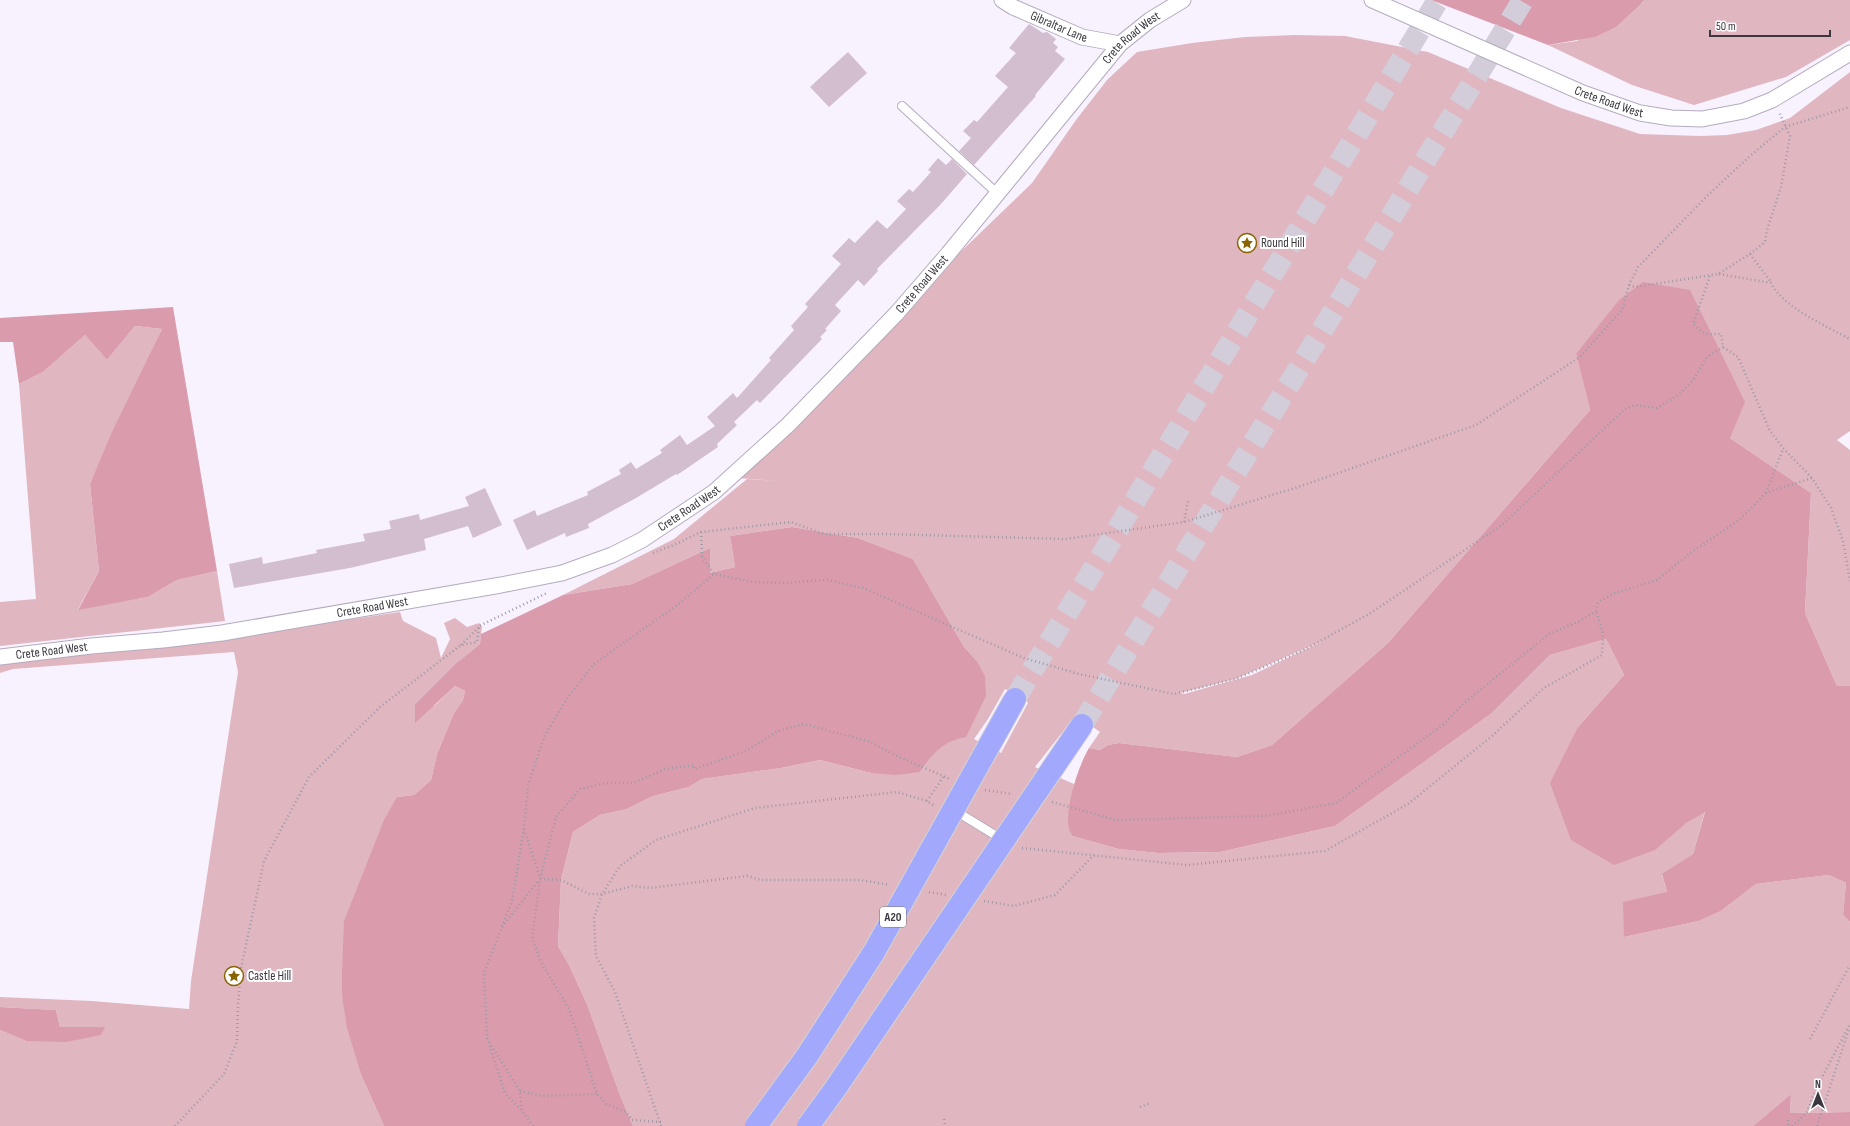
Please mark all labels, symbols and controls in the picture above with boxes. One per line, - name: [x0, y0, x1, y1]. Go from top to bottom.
- street label: Gibraltar Lane: [1028, 7, 1088, 46]
- street label: Crete Road West: [1099, 8, 1163, 67]
- scale bar: [1710, 12, 1830, 38]
- text: 50 m: [1716, 19, 1736, 34]
- street label: Crete Road West: [1572, 82, 1644, 121]
- place icon: Round Hill: [1236, 232, 1258, 254]
- place label: Round Hill: [1261, 235, 1305, 251]
- street label: Crete Road West: [892, 252, 952, 317]
- street label: Crete Road West: [655, 482, 724, 535]
- street label: Crete Road West: [336, 593, 409, 621]
- street label: Crete Road West: [15, 638, 88, 663]
- road number: A20: [880, 907, 906, 927]
- place icon: Castle Hill: [223, 965, 245, 987]
- place label: Castle Hill: [248, 968, 291, 984]
- north arrow: [1798, 1074, 1838, 1114]
- text: N: [1815, 1078, 1821, 1091]

